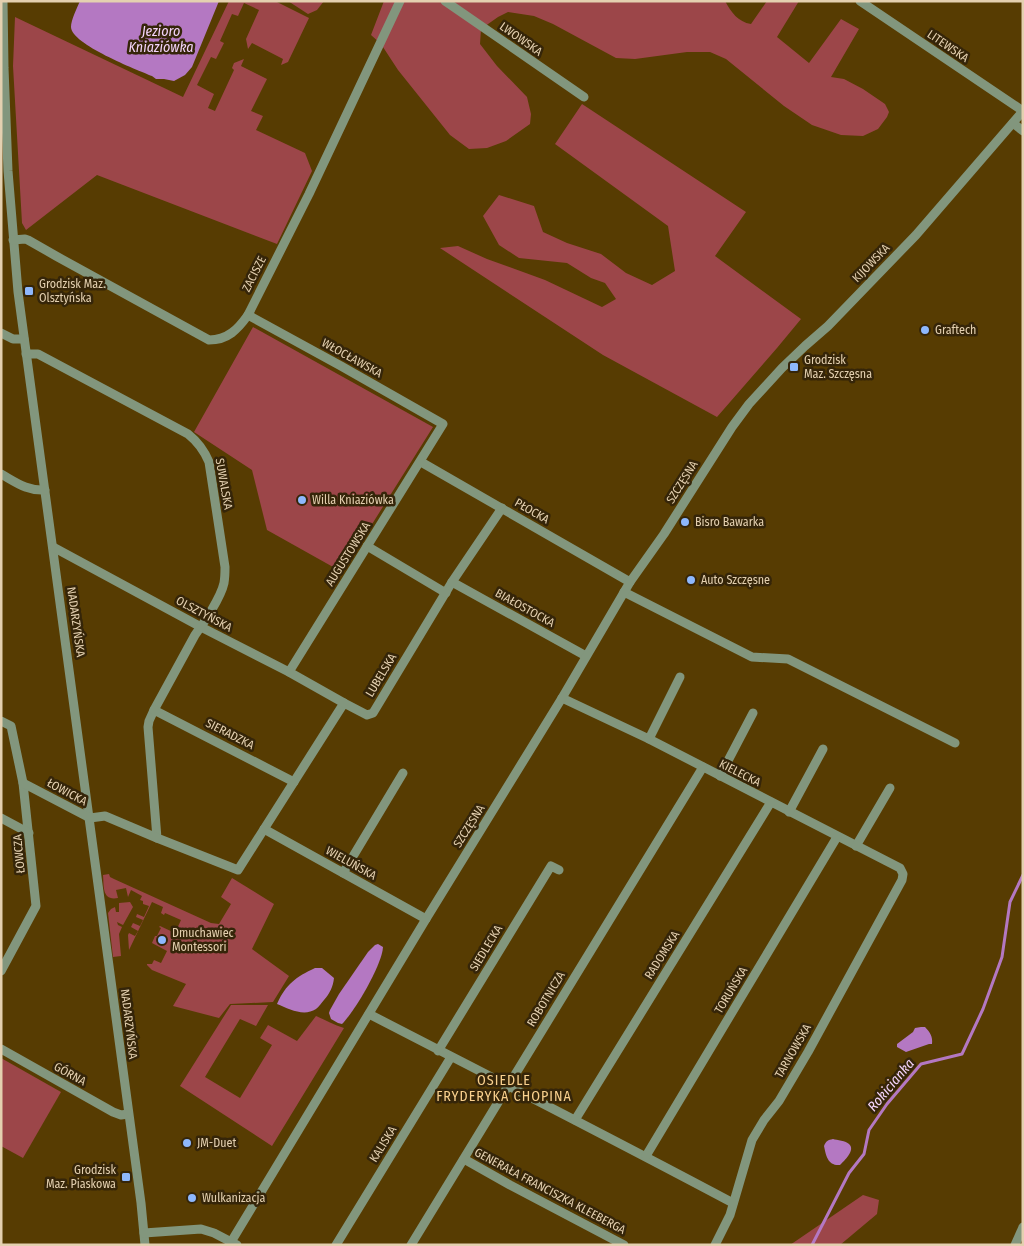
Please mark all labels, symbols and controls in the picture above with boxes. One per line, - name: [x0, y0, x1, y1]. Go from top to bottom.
- street label: LWOWSKA: [497, 19, 546, 59]
- water label: Jezioro Kniaziówka: [128, 23, 194, 56]
- street label: LITEWSKA: [925, 27, 972, 65]
- street label: KIJOWSKA: [849, 240, 893, 285]
- street label: ZACISZE: [239, 253, 269, 294]
- place label: Grodzisk Maz. Olsztyńska: [39, 277, 106, 305]
- marker: Grodzisk Maz. Olsztyńska: [23, 285, 35, 297]
- place label: Graftech: [935, 323, 976, 337]
- marker: Graftech: [919, 324, 931, 336]
- street label: WŁOCŁAWSKA: [319, 336, 385, 381]
- place label: Grodzisk Maz. Szczęsna: [804, 353, 872, 381]
- marker: Grodzisk Maz. Szczęsna: [788, 361, 800, 373]
- street label: SUWALSKA: [213, 457, 236, 512]
- street label: SZCZĘSNA: [663, 457, 701, 506]
- place label: Willa Kniaziówka: [312, 493, 394, 507]
- marker: Willa Kniaziówka: [296, 494, 308, 506]
- street label: PŁOCKA: [512, 496, 552, 527]
- place label: Bisro Bawarka: [695, 515, 764, 529]
- marker: Bisro Bawarka: [679, 516, 691, 528]
- street label: AUGUSTOWSKA: [323, 519, 374, 589]
- place label: Auto Szczęsne: [701, 573, 770, 587]
- marker: Auto Szczęsne: [685, 574, 697, 586]
- street label: NADARZYŃSKA: [64, 586, 89, 659]
- street label: BIAŁOSTOCKA: [493, 586, 558, 630]
- street label: OLSZTYŃSKA: [174, 593, 235, 635]
- street label: LUBELSKA: [363, 650, 400, 699]
- street label: SIERADZKA: [203, 716, 257, 752]
- street label: KIELECKA: [717, 757, 764, 790]
- street label: ŁOWICKA: [45, 776, 90, 809]
- street label: SZCZĘSNA: [450, 801, 488, 850]
- street label: ŁOWCZA: [10, 833, 28, 874]
- street label: WIELUŃSKA: [323, 842, 380, 883]
- street label: SIEDLECKA: [467, 922, 506, 974]
- place label: Dmuchawiec Montessori: [172, 926, 234, 954]
- street label: RADOMSKA: [642, 928, 683, 982]
- marker: Dmuchawiec Montessori: [156, 934, 168, 946]
- street label: TORUŃSKA: [711, 963, 751, 1016]
- street label: ROBOTNICZA: [524, 968, 568, 1029]
- street label: NADARZYŃSKA: [118, 988, 141, 1061]
- street label: TARNOWSKA: [772, 1021, 814, 1081]
- water label: Rokicianka: [864, 1055, 918, 1115]
- street label: GÓRNA: [51, 1059, 90, 1089]
- district label: OSIEDLE FRYDERYKA CHOPINA: [436, 1072, 572, 1105]
- street label: KALISKA: [367, 1123, 400, 1165]
- place label: JM-Duet: [197, 1136, 236, 1150]
- marker: JM-Duet: [181, 1137, 193, 1149]
- street label: GENERAŁA FRANCISZKA KLEEBERGA: [472, 1145, 629, 1237]
- place label: Grodzisk Maz. Piaskowa: [46, 1163, 116, 1191]
- marker: Grodzisk Maz. Piaskowa: [120, 1171, 132, 1183]
- place label: Wulkanizacja: [202, 1191, 266, 1205]
- marker: Wulkanizacja: [186, 1192, 198, 1204]

